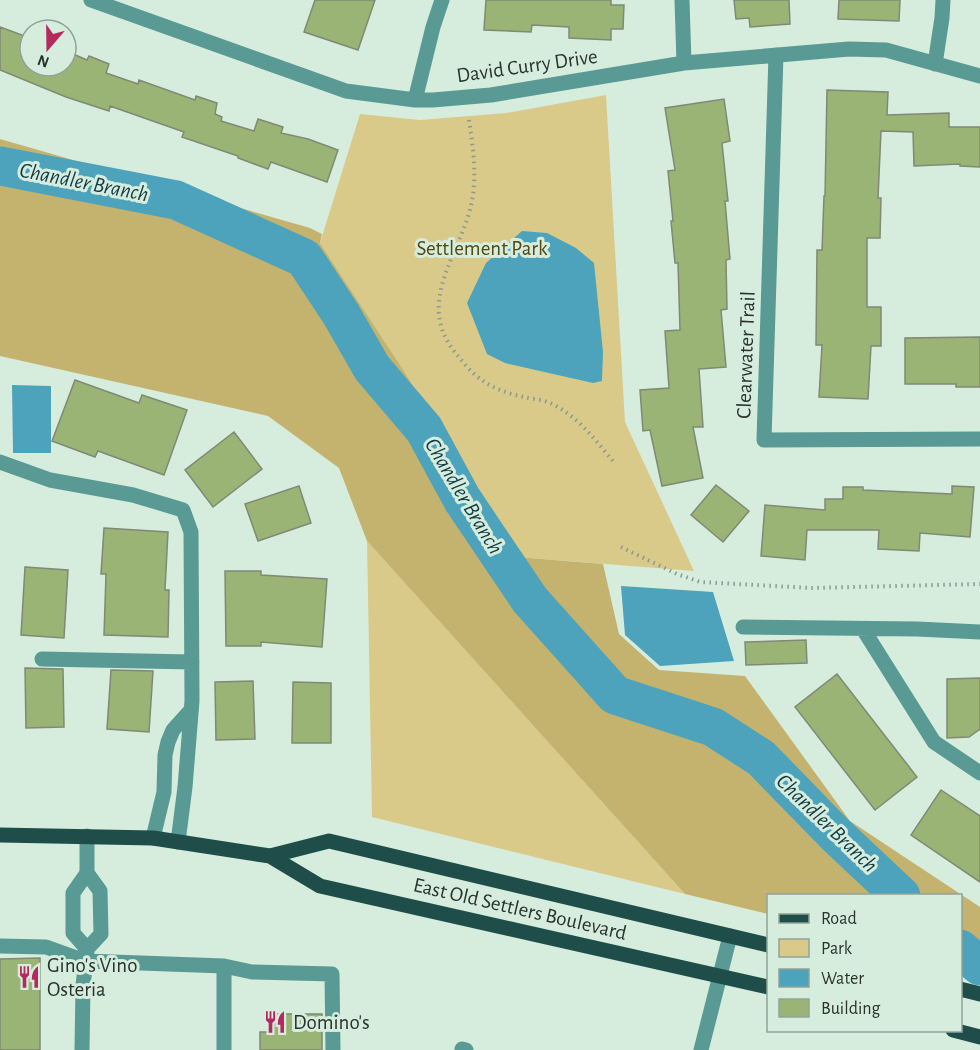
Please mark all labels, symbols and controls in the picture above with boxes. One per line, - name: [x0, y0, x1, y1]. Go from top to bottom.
- north arrow: [18, 18, 78, 78]
- street label: David Curry Drive: [455, 46, 599, 86]
- text: N: [35, 52, 51, 71]
- water label: Chandler Branch: [18, 159, 150, 205]
- park label: Settlement Park: [416, 238, 548, 259]
- street label: Clearwater Trail: [733, 291, 759, 419]
- water label: Chandler Branch: [421, 434, 507, 558]
- water label: Chandler Branch: [772, 770, 882, 876]
- street label: East Old Settlers Boulevard: [411, 874, 629, 944]
- legend: [767, 894, 962, 1032]
- text: Road: [821, 910, 857, 928]
- text: Park: [821, 940, 853, 958]
- place label: Gino's Vino Osteria: [47, 955, 137, 1000]
- restaurant icon: Gino's Vino Osteria: [16, 964, 42, 990]
- text: Water: [821, 970, 864, 988]
- text: Building: [821, 1000, 881, 1018]
- restaurant icon: Domino's: [262, 1009, 288, 1035]
- place label: Domino's: [293, 1012, 370, 1033]

